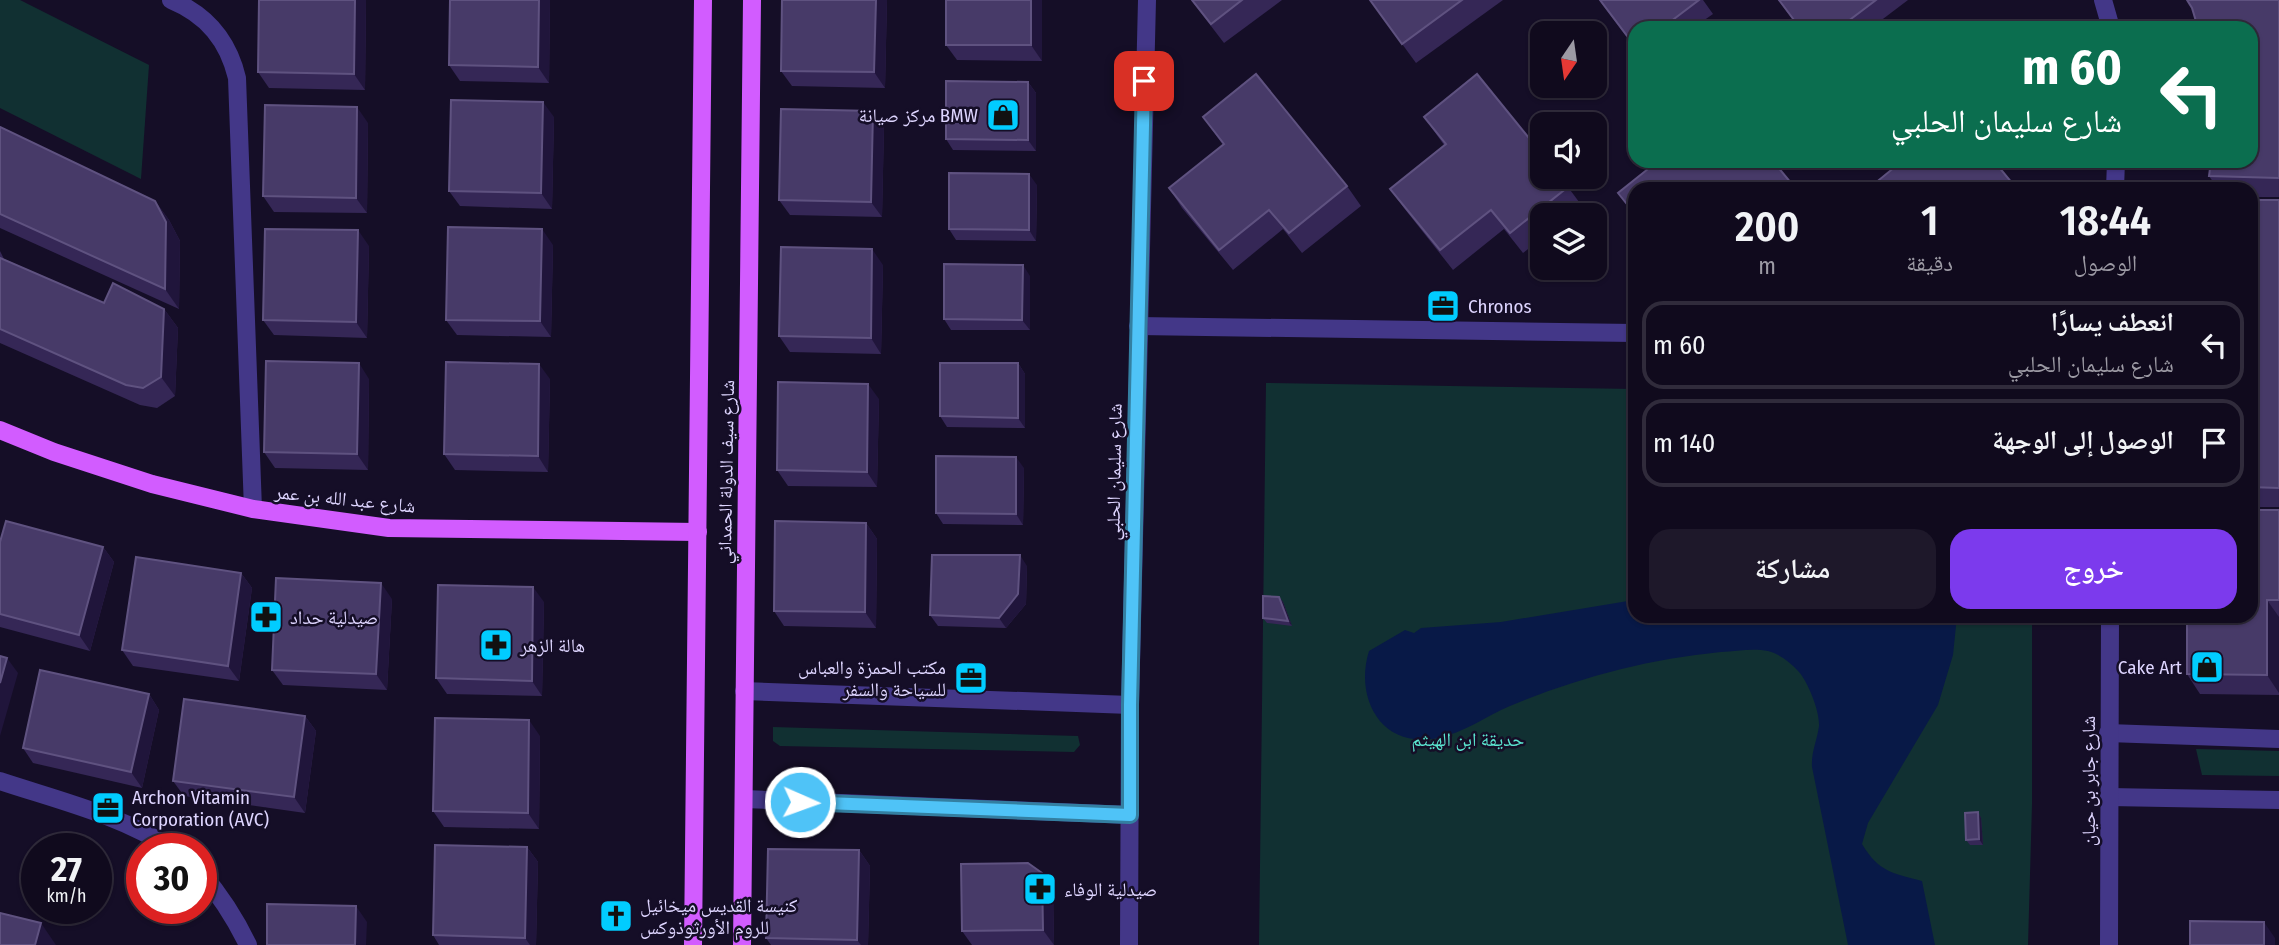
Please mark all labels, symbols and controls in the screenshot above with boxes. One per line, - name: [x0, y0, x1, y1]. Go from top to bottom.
- north arrow: [1530, 21, 1606, 98]
- map controls: [1530, 21, 1607, 280]
- text: 60 m: [2022, 38, 2122, 97]
- icon: left: [2146, 49, 2237, 140]
- pin: [1114, 51, 1174, 111]
- icon: arrive: [1125, 62, 1163, 100]
- shop icon: مركز صيانة BMW: [984, 96, 1022, 134]
- text: شارع سليمان الحلبي: [1891, 102, 2122, 140]
- place label: مركز صيانة BMW: [859, 104, 978, 127]
- button: sound: [1530, 112, 1607, 189]
- text: 1: [1921, 196, 1938, 246]
- text: 18:44: [2060, 196, 2151, 246]
- text: 200: [1735, 202, 1799, 252]
- button: layers: [1530, 203, 1607, 280]
- text: دقيقة: [1906, 249, 1953, 277]
- text: الوصول: [2074, 249, 2137, 277]
- text: m: [1758, 252, 1776, 280]
- office icon: Chronos: [1424, 287, 1462, 325]
- place label: Chronos: [1468, 295, 1532, 318]
- text: انعطف يسارًا: [2051, 307, 2174, 338]
- icon: left: [2195, 326, 2233, 364]
- text: 60 m: [1653, 330, 1706, 361]
- text: شارع سليمان الحلبي: [2008, 350, 2174, 378]
- street label: شارع سيف الدولة الحمداني: [713, 380, 743, 564]
- street label: شارع سليمان الحلبي: [1101, 403, 1131, 541]
- icon: arrive: [2195, 424, 2233, 462]
- text: الوصول إلى الوجهة: [1992, 425, 2174, 456]
- text: 140 m: [1653, 428, 1715, 459]
- street label: شارع عبد الله بن عمر: [272, 480, 417, 518]
- button: مشاركة: [1649, 529, 1936, 609]
- button: خروج: [1950, 529, 2237, 609]
- pharmacy icon: صيدلية حداد: [247, 598, 285, 636]
- place label: صيدلية حداد: [290, 606, 378, 629]
- pharmacy icon: هالة الزهر: [477, 626, 515, 664]
- place label: هالة الزهر: [519, 634, 585, 657]
- shop icon: Cake Art: [2188, 648, 2226, 686]
- place label: مكتب الحمزة والعباس للسياحة والسفر: [798, 656, 946, 701]
- place label: Cake Art: [2118, 656, 2183, 679]
- office icon: مكتب الحمزة والعباس للسياحة والسفر: [952, 659, 990, 697]
- street label: شارع جابر بن حيان: [2077, 716, 2100, 846]
- park label: حديقة ابن الهيثم: [1412, 728, 1524, 752]
- position arrow: [763, 765, 837, 839]
- place label: Archon Vitamin Corporation (AVC): [132, 786, 269, 831]
- office icon: Archon Vitamin Corporation (AVC): [89, 789, 127, 827]
- speed limit sign: 30: [126, 833, 217, 924]
- text: 27: [51, 848, 82, 890]
- pharmacy icon: صيدلية الوفاء: [1021, 870, 1059, 908]
- place label: صيدلية الوفاء: [1064, 878, 1157, 901]
- text: km/h: [46, 885, 87, 907]
- place label: كنيسة القديس ميخائيل للروم الأورثوذوكس: [640, 894, 798, 941]
- church icon: كنيسة القديس ميخائيل للروم الأورثوذوكس: [597, 897, 635, 935]

